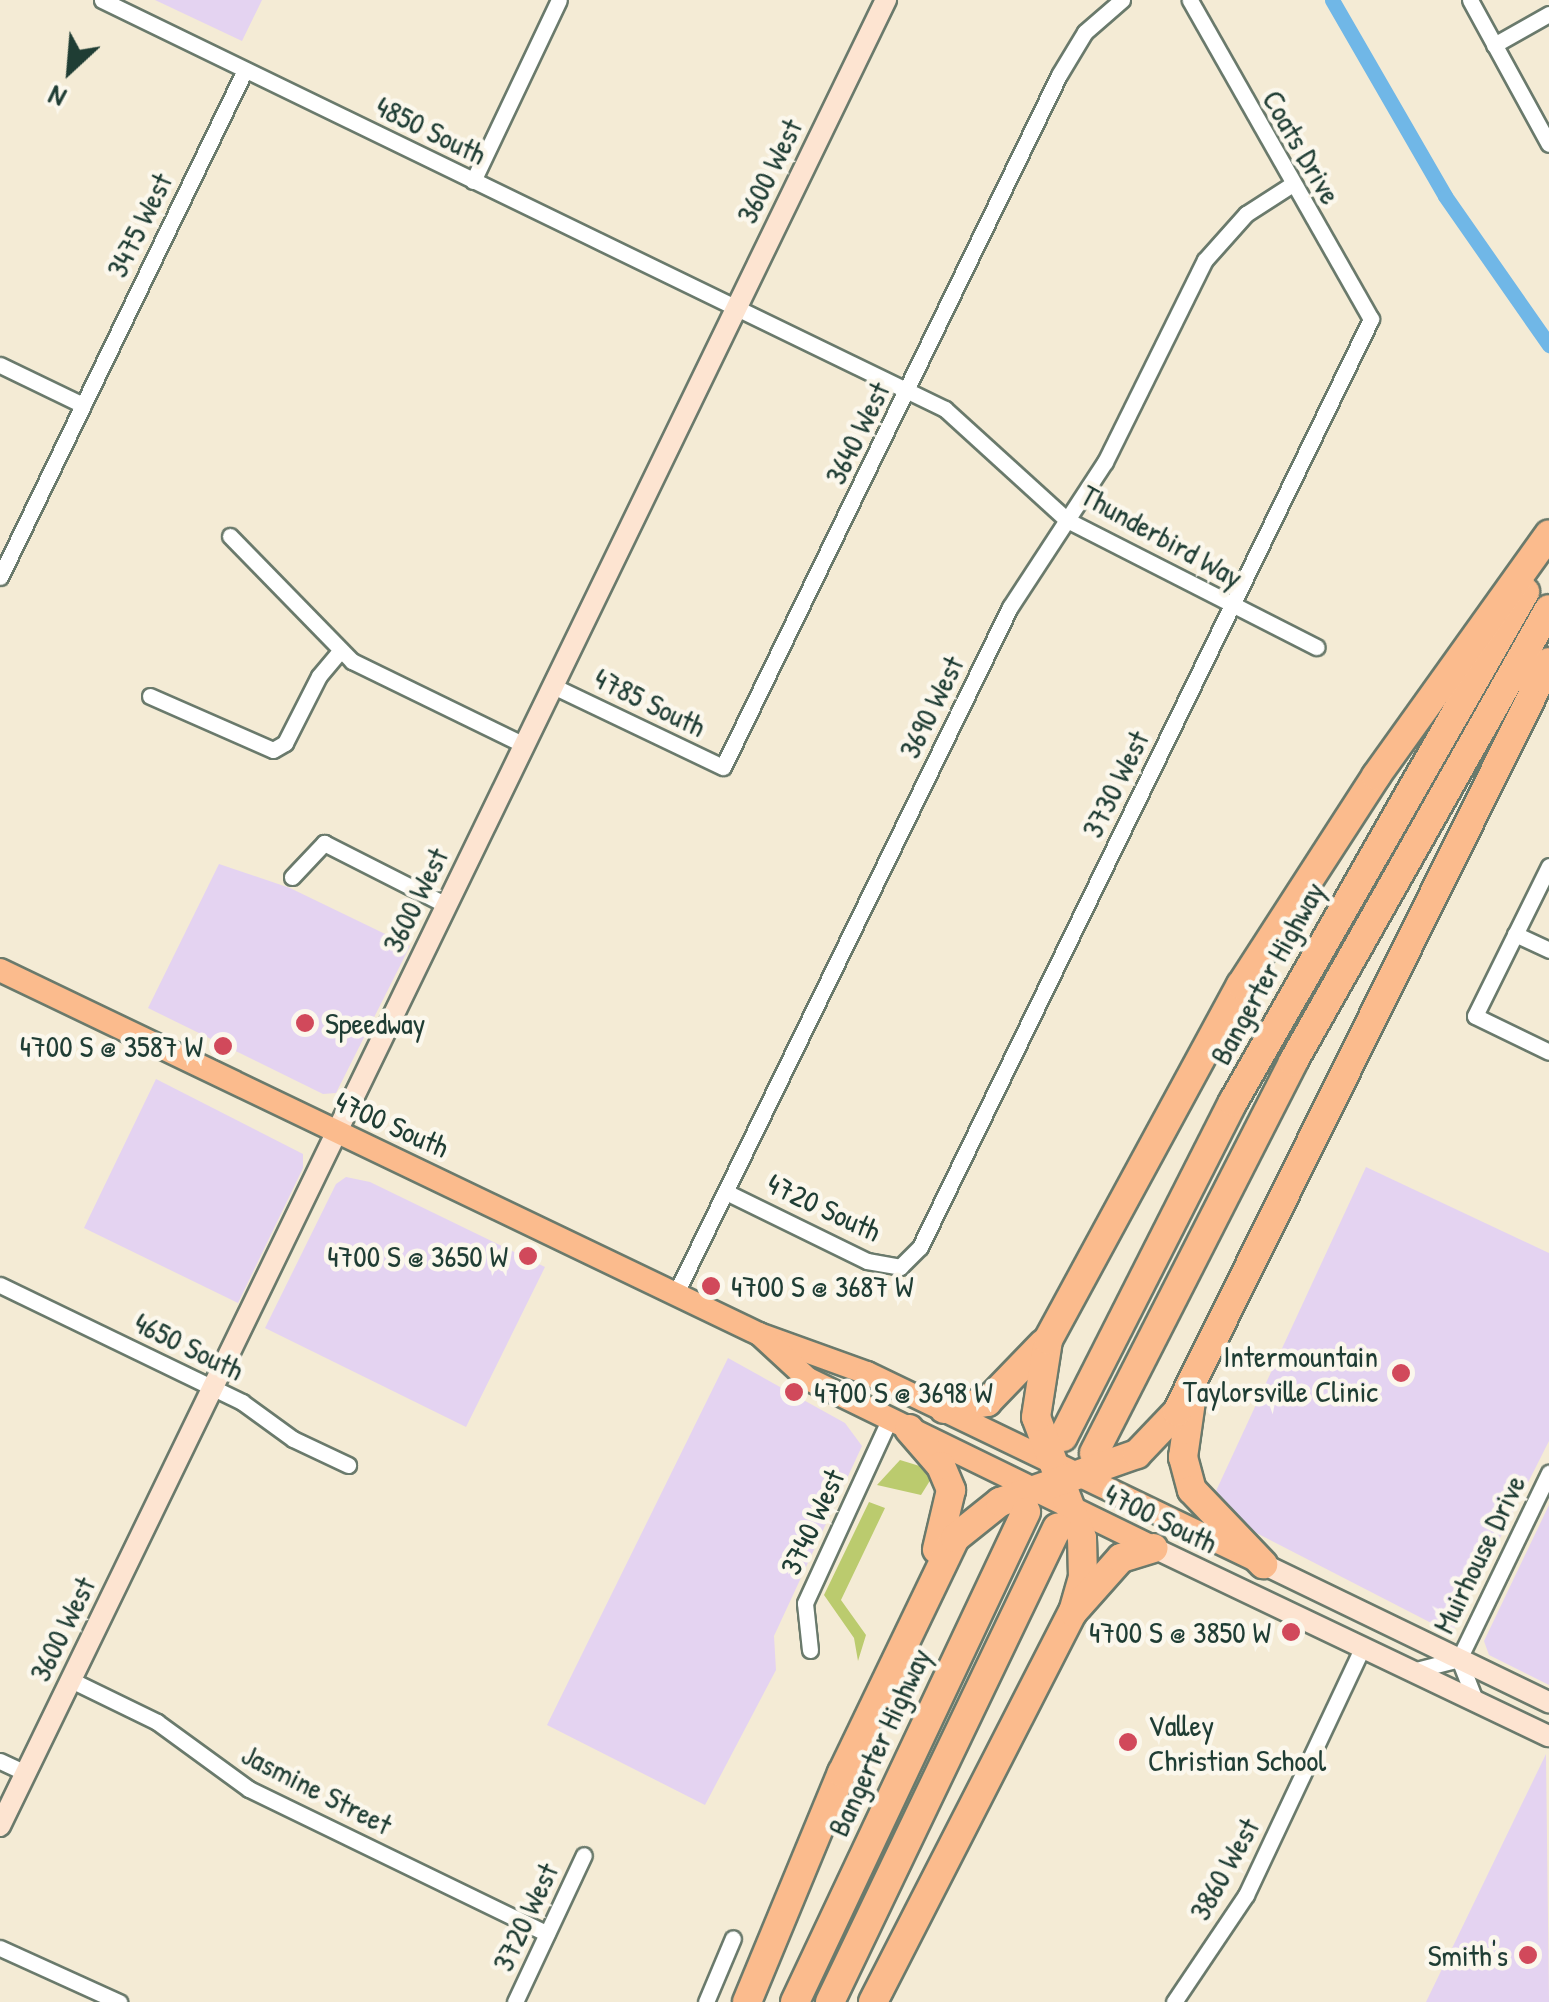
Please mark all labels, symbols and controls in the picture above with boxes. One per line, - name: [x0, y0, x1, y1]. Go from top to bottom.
- north arrow: [20, 20, 120, 120]
- text: N: [42, 77, 72, 117]
- street label: Coats Drive: [1255, 84, 1349, 210]
- street label: 4850 South: [370, 88, 492, 172]
- street label: 3600 West: [728, 113, 810, 229]
- street label: 3475 West: [98, 167, 180, 283]
- street label: 3640 West: [817, 376, 897, 490]
- street label: Thunderbird Way: [1075, 477, 1249, 595]
- street label: 3690 West: [891, 650, 971, 764]
- street label: 4785 South: [588, 660, 712, 744]
- street label: 3730 West: [1074, 725, 1156, 843]
- street label: 3600 West: [374, 842, 456, 958]
- street label: Bangerter Highway: [1202, 875, 1332, 1071]
- place label: Speedway: [325, 1005, 426, 1041]
- marker: Speedway: [294, 1012, 316, 1034]
- place label: 4700 S @ 3587 W: [20, 1028, 203, 1064]
- marker: 4700 S @ 3587 W: [212, 1035, 234, 1057]
- street label: 4700 South: [330, 1083, 454, 1165]
- street label: 4720 South: [761, 1165, 887, 1249]
- place label: 4700 S @ 3650 W: [327, 1238, 508, 1274]
- marker: 4700 S @ 3650 W: [517, 1245, 539, 1267]
- place label: 4700 S @ 3687 W: [731, 1268, 914, 1304]
- marker: 4700 S @ 3687 W: [700, 1275, 722, 1297]
- street label: 4650 South: [129, 1304, 249, 1388]
- place label: Intermountain Taylorsville Clinic: [1183, 1338, 1378, 1408]
- marker: Intermountain Taylorsville Clinic: [1388, 1360, 1414, 1386]
- place label: 4700 S @ 3698 W: [814, 1374, 993, 1410]
- marker: 4700 S @ 3698 W: [783, 1381, 805, 1403]
- street label: 3740 West: [772, 1464, 852, 1580]
- street label: Muirhouse Drive: [1425, 1469, 1533, 1639]
- street label: 4700 South: [1099, 1475, 1223, 1561]
- street label: 3600 West: [21, 1571, 103, 1687]
- place label: 4700 S @ 3850 W: [1089, 1614, 1271, 1650]
- marker: 4700 S @ 3850 W: [1280, 1621, 1302, 1643]
- street label: Bangerter Highway: [820, 1642, 938, 1842]
- place label: Valley Christian School: [1148, 1707, 1326, 1778]
- marker: Valley Christian School: [1117, 1731, 1139, 1753]
- street label: Jasmine Street: [236, 1736, 398, 1842]
- street label: 3860 West: [1181, 1812, 1267, 1926]
- street label: 3720 West: [484, 1857, 566, 1977]
- place label: Smith's: [1428, 1937, 1508, 1973]
- marker: Smith's: [1517, 1944, 1539, 1966]

